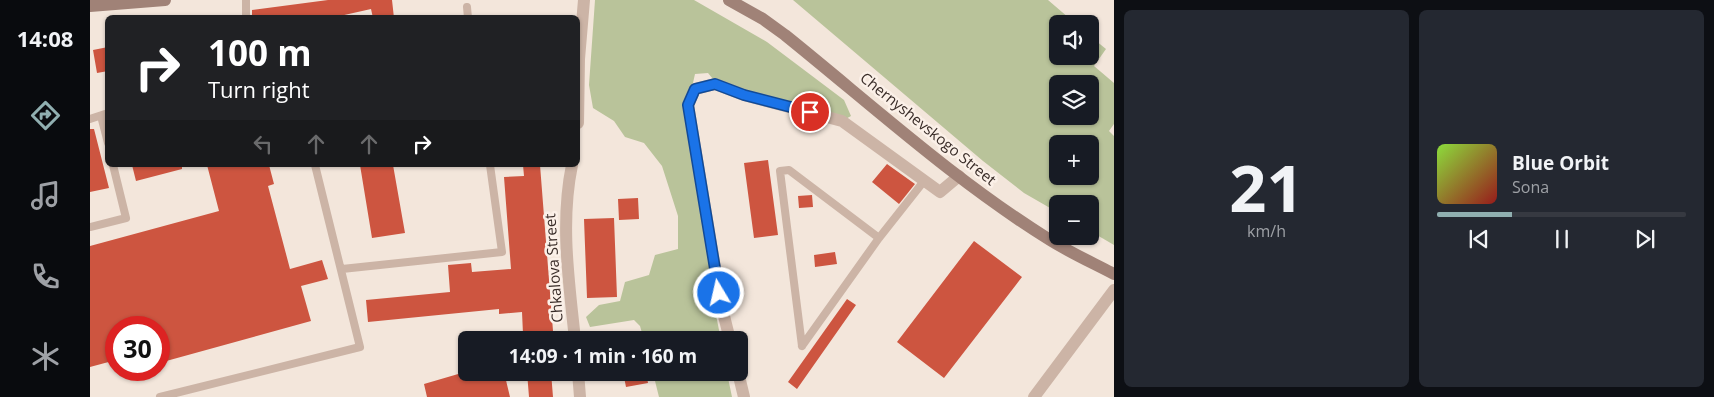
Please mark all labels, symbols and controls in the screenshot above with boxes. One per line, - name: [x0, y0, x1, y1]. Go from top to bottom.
- map controls: [1049, 15, 1099, 245]
- button: sound: [1049, 15, 1099, 65]
- text: 14:08: [17, 23, 73, 53]
- text: 100 m: [208, 29, 312, 76]
- icon: right: [125, 35, 190, 100]
- street label: Chernyshevskogo Street: [857, 67, 1001, 189]
- text: Turn right: [208, 74, 310, 104]
- button: layers: [1049, 75, 1099, 125]
- pin: [789, 91, 831, 133]
- icon: directions: [28, 98, 63, 133]
- icon: arrive: [796, 98, 824, 126]
- icon: left: [249, 130, 277, 158]
- icon: ahead: [302, 130, 330, 158]
- icon: ahead: [355, 130, 383, 158]
- icon: right: [408, 130, 436, 158]
- button: +: [1049, 135, 1099, 185]
- text: 21: [1229, 143, 1304, 231]
- text: Blue Orbit: [1512, 150, 1609, 176]
- text: Sona: [1512, 176, 1549, 198]
- icon: music: [28, 178, 63, 213]
- button: −: [1049, 195, 1099, 245]
- street label: Chkalova Street: [539, 213, 567, 323]
- text: km/h: [1247, 220, 1286, 242]
- icon: previous: [1465, 225, 1493, 253]
- icon: pause: [1548, 225, 1576, 253]
- icon: next: [1631, 225, 1659, 253]
- icon: phone: [28, 259, 63, 294]
- position arrow: [692, 266, 744, 318]
- speed limit sign: 30: [105, 316, 170, 381]
- icon: climate: [28, 339, 63, 374]
- text: 14:09 · 1 min · 160 m: [509, 343, 697, 369]

